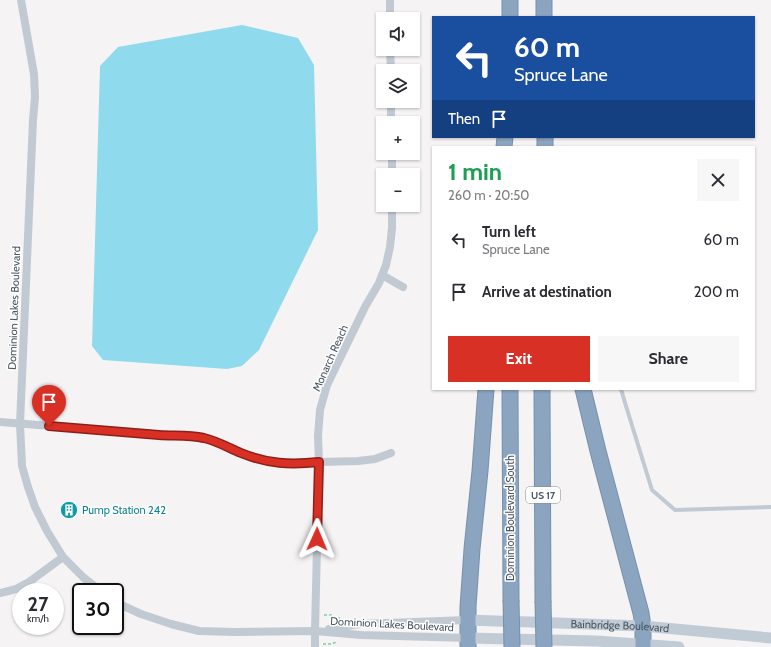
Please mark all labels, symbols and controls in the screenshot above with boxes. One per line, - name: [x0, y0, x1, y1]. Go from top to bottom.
- map controls: [376, 12, 420, 212]
- button: sound: [376, 12, 420, 56]
- text: 60 m: [514, 30, 580, 64]
- icon: left: [448, 32, 500, 84]
- button: layers: [376, 64, 420, 108]
- text: Spruce Lane: [514, 64, 608, 86]
- icon: arrive: [488, 108, 510, 130]
- text: Then: [448, 110, 480, 128]
- button: +: [376, 116, 420, 160]
- text: 1 min: [448, 157, 502, 186]
- button: close: [697, 159, 739, 201]
- button: −: [376, 168, 420, 212]
- text: 260 m · 20:50: [448, 187, 529, 203]
- text: Turn left: [482, 223, 536, 241]
- icon: left: [448, 229, 470, 251]
- text: 60 m: [703, 231, 739, 249]
- text: Spruce Lane: [482, 241, 550, 257]
- street label: Dominion Lakes Boulevard: [5, 246, 23, 370]
- icon: arrive: [448, 281, 470, 303]
- text: Arrive at destination: [482, 283, 612, 301]
- text: 200 m: [694, 283, 739, 301]
- street label: Monarch Reach: [309, 323, 351, 393]
- button: Exit: [448, 336, 590, 382]
- button: Share: [598, 336, 739, 382]
- pin: [32, 385, 66, 426]
- icon: arrive: [38, 391, 60, 413]
- street label: Dominion Boulevard South: [503, 455, 517, 581]
- road number: US 17: [526, 487, 560, 503]
- building icon: Pump Station 242: [59, 500, 79, 520]
- place label: Pump Station 242: [82, 503, 166, 517]
- position arrow: [296, 518, 338, 560]
- speed limit sign: 30: [72, 583, 124, 635]
- text: 27: [28, 592, 48, 616]
- text: km/h: [27, 612, 49, 625]
- street label: Dominion Lakes Boulevard: [330, 614, 454, 634]
- street label: Bainbridge Boulevard: [570, 617, 670, 635]

